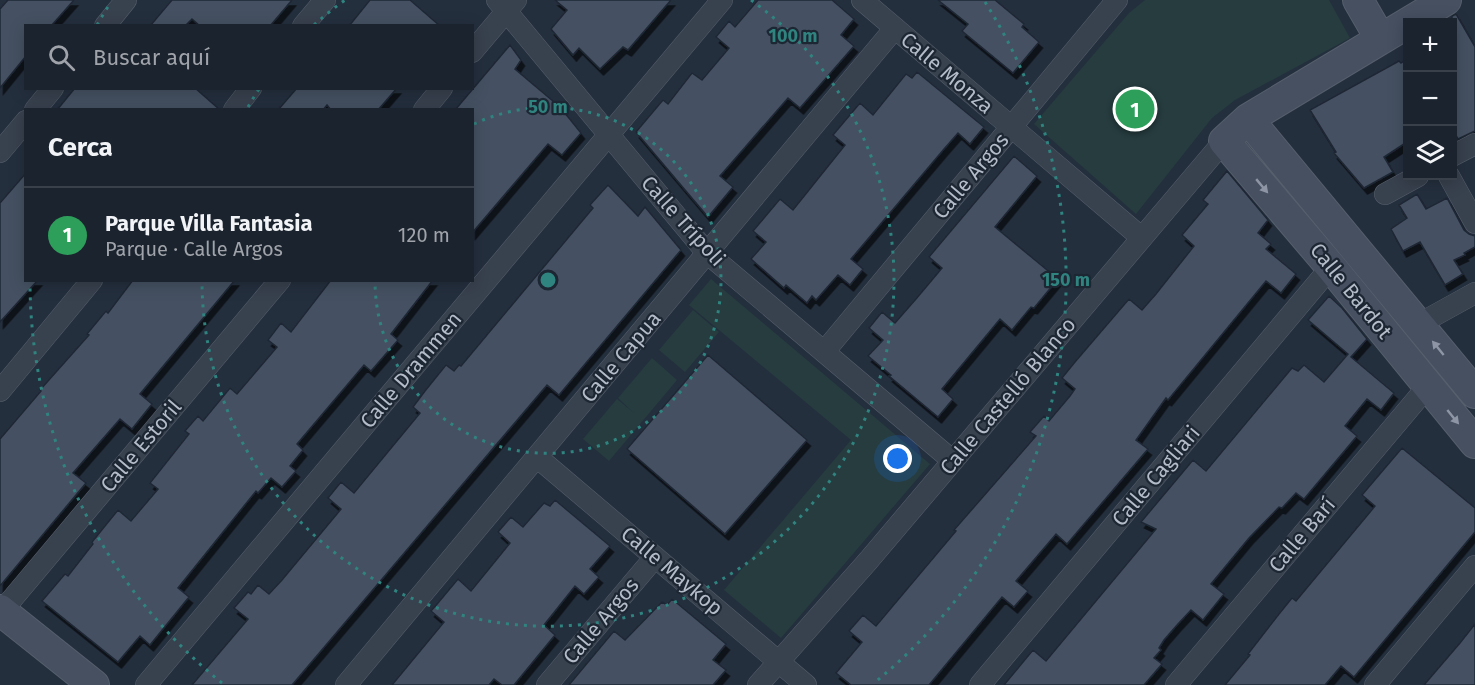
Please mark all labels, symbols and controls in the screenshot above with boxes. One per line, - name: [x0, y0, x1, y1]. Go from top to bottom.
- map controls: [1403, 18, 1457, 180]
- button: +: [1403, 18, 1457, 72]
- search box: [24, 24, 474, 90]
- text: 100 m: [769, 25, 817, 47]
- street label: Calle Monza: [895, 27, 999, 119]
- icon: search: [45, 41, 78, 74]
- text: Buscar aquí: [93, 44, 210, 71]
- button: −: [1403, 72, 1457, 126]
- pin: 1: [1116, 86, 1154, 132]
- text: 50 m: [528, 96, 568, 118]
- button: layers: [1403, 126, 1457, 180]
- street label: Calle Argos: [927, 127, 1015, 224]
- text: Cerca: [48, 132, 113, 163]
- street label: Calle Trípoli: [636, 170, 730, 272]
- one-way arrow: [1256, 178, 1269, 194]
- text: Parque Villa Fantasia: [105, 210, 312, 237]
- text: 1: [63, 223, 72, 247]
- text: 120 m: [398, 223, 450, 247]
- text: Parque · Calle Argos: [105, 237, 283, 261]
- street label: Calle Bardot: [1304, 238, 1398, 345]
- text: 150 m: [1042, 269, 1090, 291]
- centre of rings: [538, 270, 558, 290]
- street label: Calle Drammen: [355, 306, 467, 434]
- street label: Calle Capua: [575, 306, 667, 408]
- street label: Calle Castelló Blanco: [934, 312, 1082, 480]
- one-way arrow: [1432, 341, 1445, 356]
- street label: Calle Estoril: [95, 395, 187, 497]
- one-way arrow: [1447, 409, 1460, 425]
- street label: Calle Cagliari: [1106, 420, 1206, 532]
- your location: [883, 444, 912, 473]
- street label: Calle Barí: [1263, 492, 1341, 578]
- street label: Calle Maykop: [616, 521, 728, 621]
- street label: Calle Argos: [557, 572, 645, 669]

